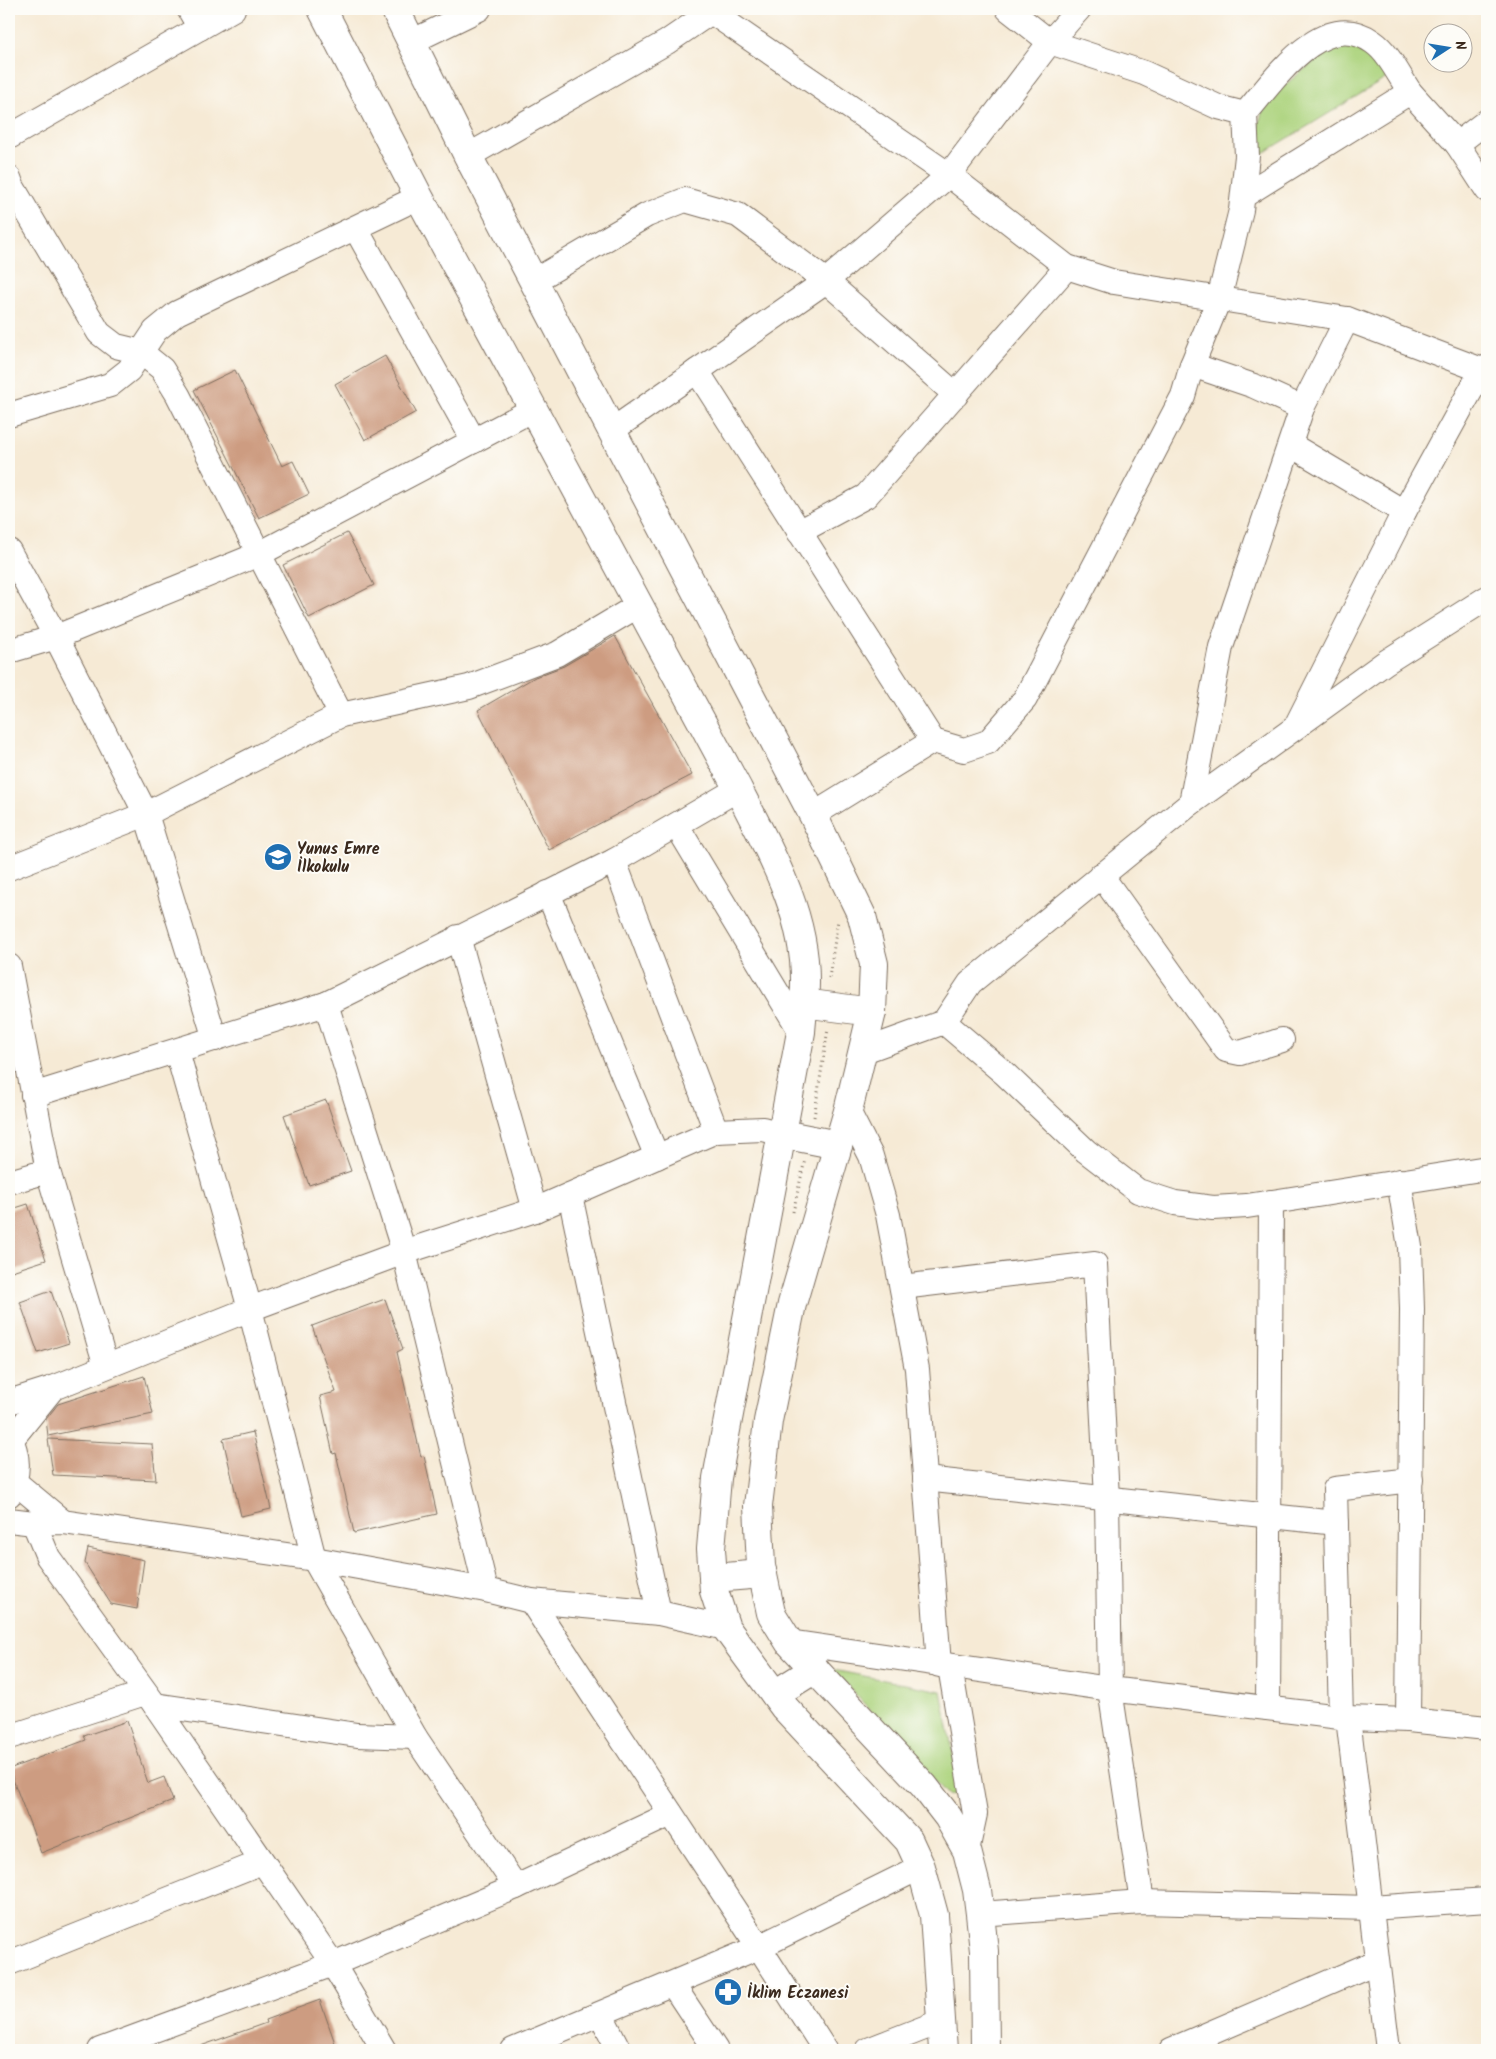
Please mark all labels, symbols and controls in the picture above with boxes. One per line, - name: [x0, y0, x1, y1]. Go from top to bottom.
- north arrow: [1424, 22, 1474, 72]
- text: N: [1448, 39, 1471, 52]
- place label: Yunus Emre İlkokulu: [297, 837, 380, 880]
- school or university icon: Yunus Emre İlkokulu: [263, 842, 293, 872]
- pharmacy icon: İklim Eczanesi: [713, 1977, 743, 2007]
- place label: İklim Eczanesi: [747, 1981, 849, 2006]

